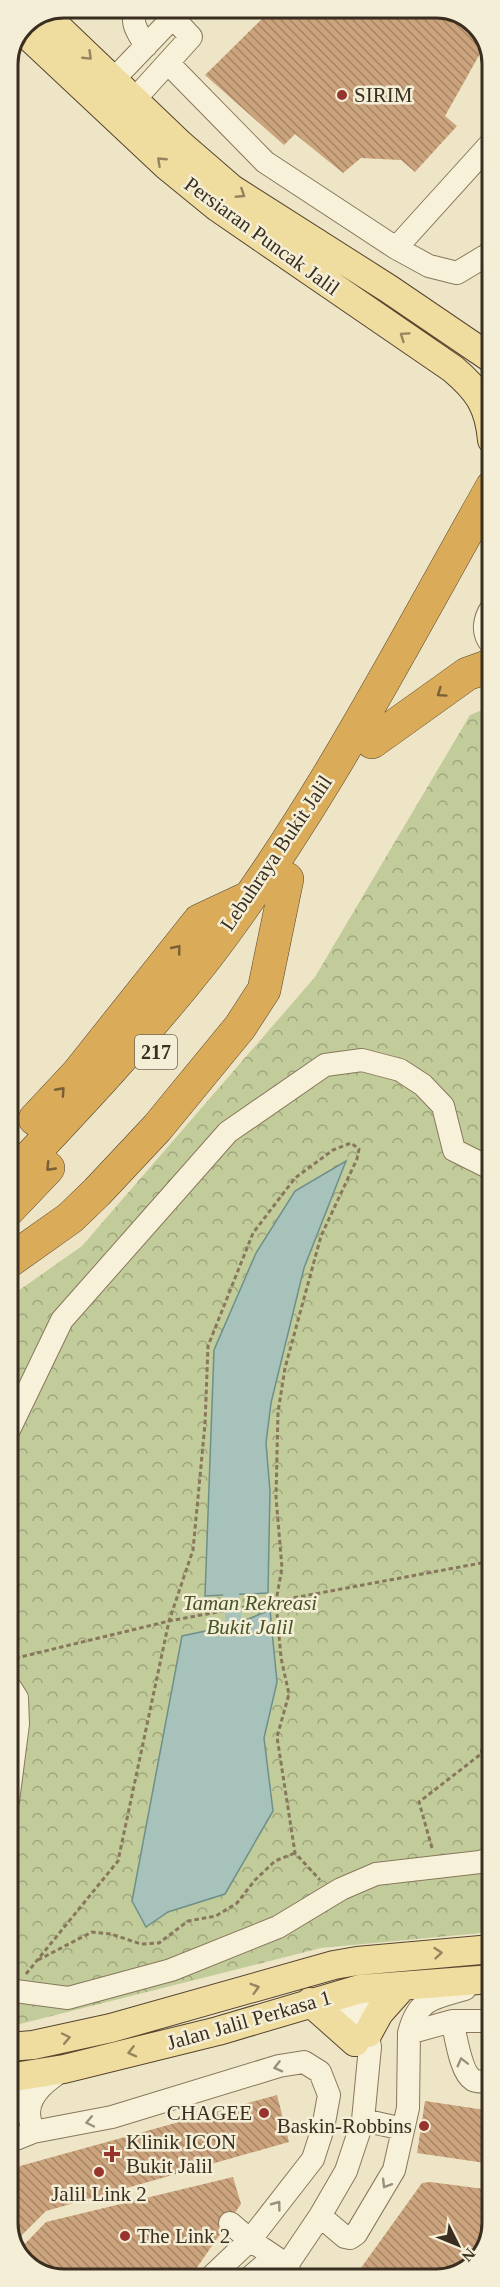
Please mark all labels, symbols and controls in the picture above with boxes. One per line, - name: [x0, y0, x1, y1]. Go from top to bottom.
- one-way arrow: [81, 49, 91, 60]
- place label: SIRIM: [354, 83, 413, 107]
- marker: SIRIM: [335, 88, 349, 102]
- one-way arrow: [157, 157, 168, 168]
- street label: Persiaran Puncak Jalil: [180, 172, 344, 300]
- one-way arrow: [234, 187, 245, 198]
- one-way arrow: [400, 332, 411, 343]
- one-way arrow: [437, 686, 448, 697]
- street label: Lebuhraya Bukit Jalil: [215, 771, 337, 935]
- one-way arrow: [169, 945, 180, 956]
- road number: 217: [135, 1035, 177, 1069]
- one-way arrow: [54, 1087, 65, 1098]
- one-way arrow: [46, 1160, 57, 1170]
- park label: Taman Rekreasi Bukit Jalil: [183, 1591, 317, 1639]
- one-way arrow: [433, 1947, 442, 1960]
- one-way arrow: [249, 1983, 259, 1995]
- street label: Jalan Jalil Perkasa 1: [164, 1985, 334, 2055]
- one-way arrow: [61, 2032, 71, 2045]
- one-way arrow: [127, 2045, 137, 2058]
- one-way arrow: [457, 2057, 470, 2067]
- one-way arrow: [273, 2060, 283, 2073]
- place label: CHAGEE: [167, 2101, 252, 2125]
- marker: CHAGEE: [257, 2106, 271, 2120]
- one-way arrow: [86, 2114, 96, 2127]
- place label: Baskin-Robbins: [277, 2114, 412, 2138]
- marker: Baskin-Robbins: [417, 2119, 431, 2133]
- place label: Klinik ICON Bukit Jalil: [126, 2130, 236, 2178]
- marker: Klinik ICON Bukit Jalil: [103, 2145, 121, 2163]
- marker: Jalil Link 2: [92, 2165, 106, 2179]
- one-way arrow: [381, 2178, 393, 2188]
- place label: Jalil Link 2: [51, 2182, 147, 2206]
- one-way arrow: [270, 2201, 281, 2212]
- north arrow: [428, 2215, 488, 2275]
- place label: The Link 2: [137, 2224, 230, 2248]
- marker: The Link 2: [118, 2229, 132, 2243]
- text: N: [458, 2245, 479, 2265]

